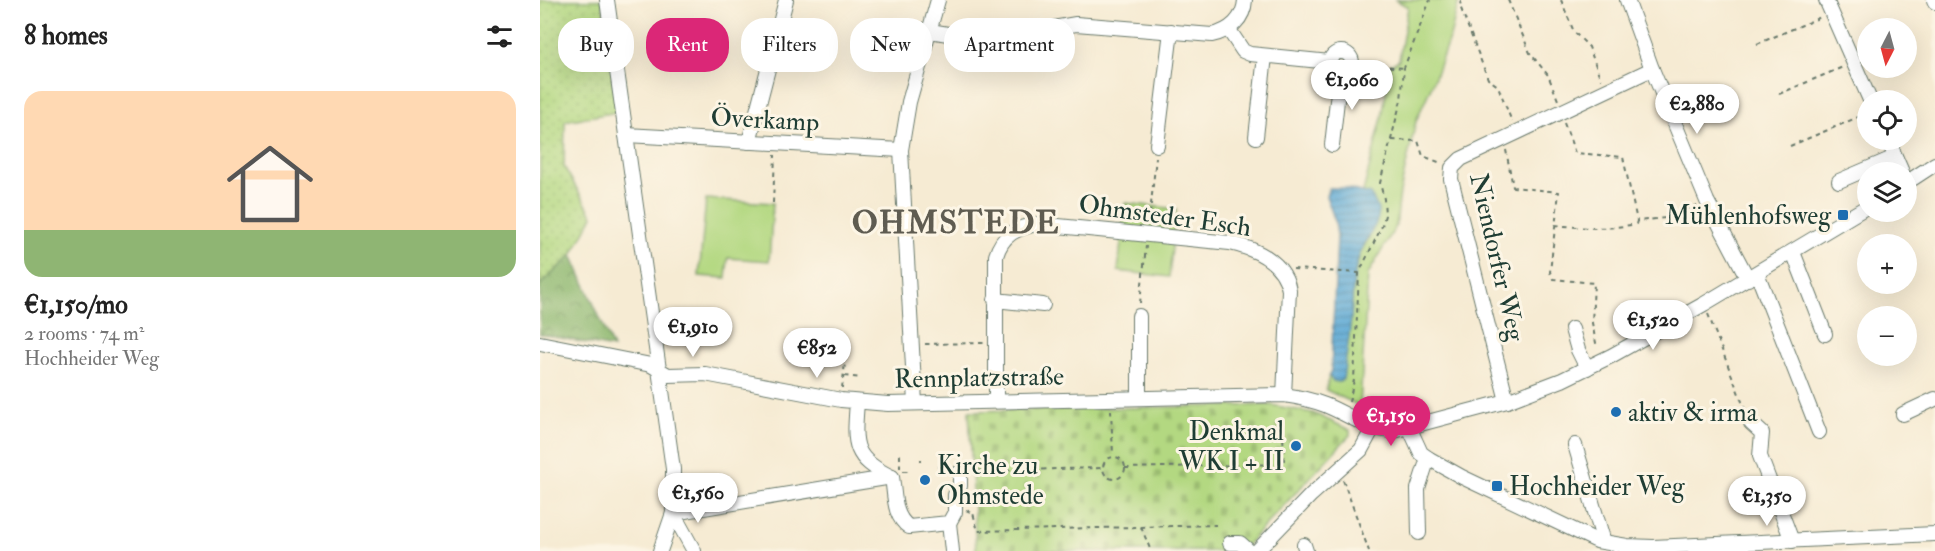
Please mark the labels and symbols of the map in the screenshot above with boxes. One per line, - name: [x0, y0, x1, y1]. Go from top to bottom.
- north arrow: [1857, 18, 1917, 78]
- pin: €1,060: [1303, 60, 1401, 111]
- pin: €2,880: [1648, 84, 1746, 135]
- street label: Överkamp: [710, 100, 820, 140]
- street label: Niendorfer Weg: [1462, 170, 1532, 345]
- street label: Ohmsteder Esch: [1077, 188, 1253, 244]
- place label: Mühlenhofsweg: [1665, 200, 1832, 232]
- district label: OHMSTEDE: [852, 203, 1060, 243]
- marker: Mühlenhofsweg: [1836, 208, 1850, 222]
- pin: €1,520: [1604, 300, 1702, 351]
- pin: €1,910: [644, 307, 742, 358]
- pin: €852: [781, 328, 853, 379]
- street label: Rennplatzstraße: [894, 361, 1064, 396]
- pin: €1,150: [1342, 396, 1440, 447]
- place label: aktiv & irma: [1628, 397, 1758, 429]
- marker: aktiv & irma: [1609, 405, 1623, 419]
- place label: Denkmal WK I + II: [1178, 416, 1284, 478]
- marker: Denkmal WK I + II: [1289, 439, 1303, 453]
- place label: Kirche zu Ohmstede: [937, 450, 1044, 512]
- place label: Hochheider Weg: [1509, 471, 1686, 503]
- pin: €1,560: [649, 473, 747, 524]
- marker: Kirche zu Ohmstede: [918, 473, 932, 487]
- pin: €1,350: [1718, 476, 1816, 527]
- marker: Hochheider Weg: [1490, 479, 1504, 493]

